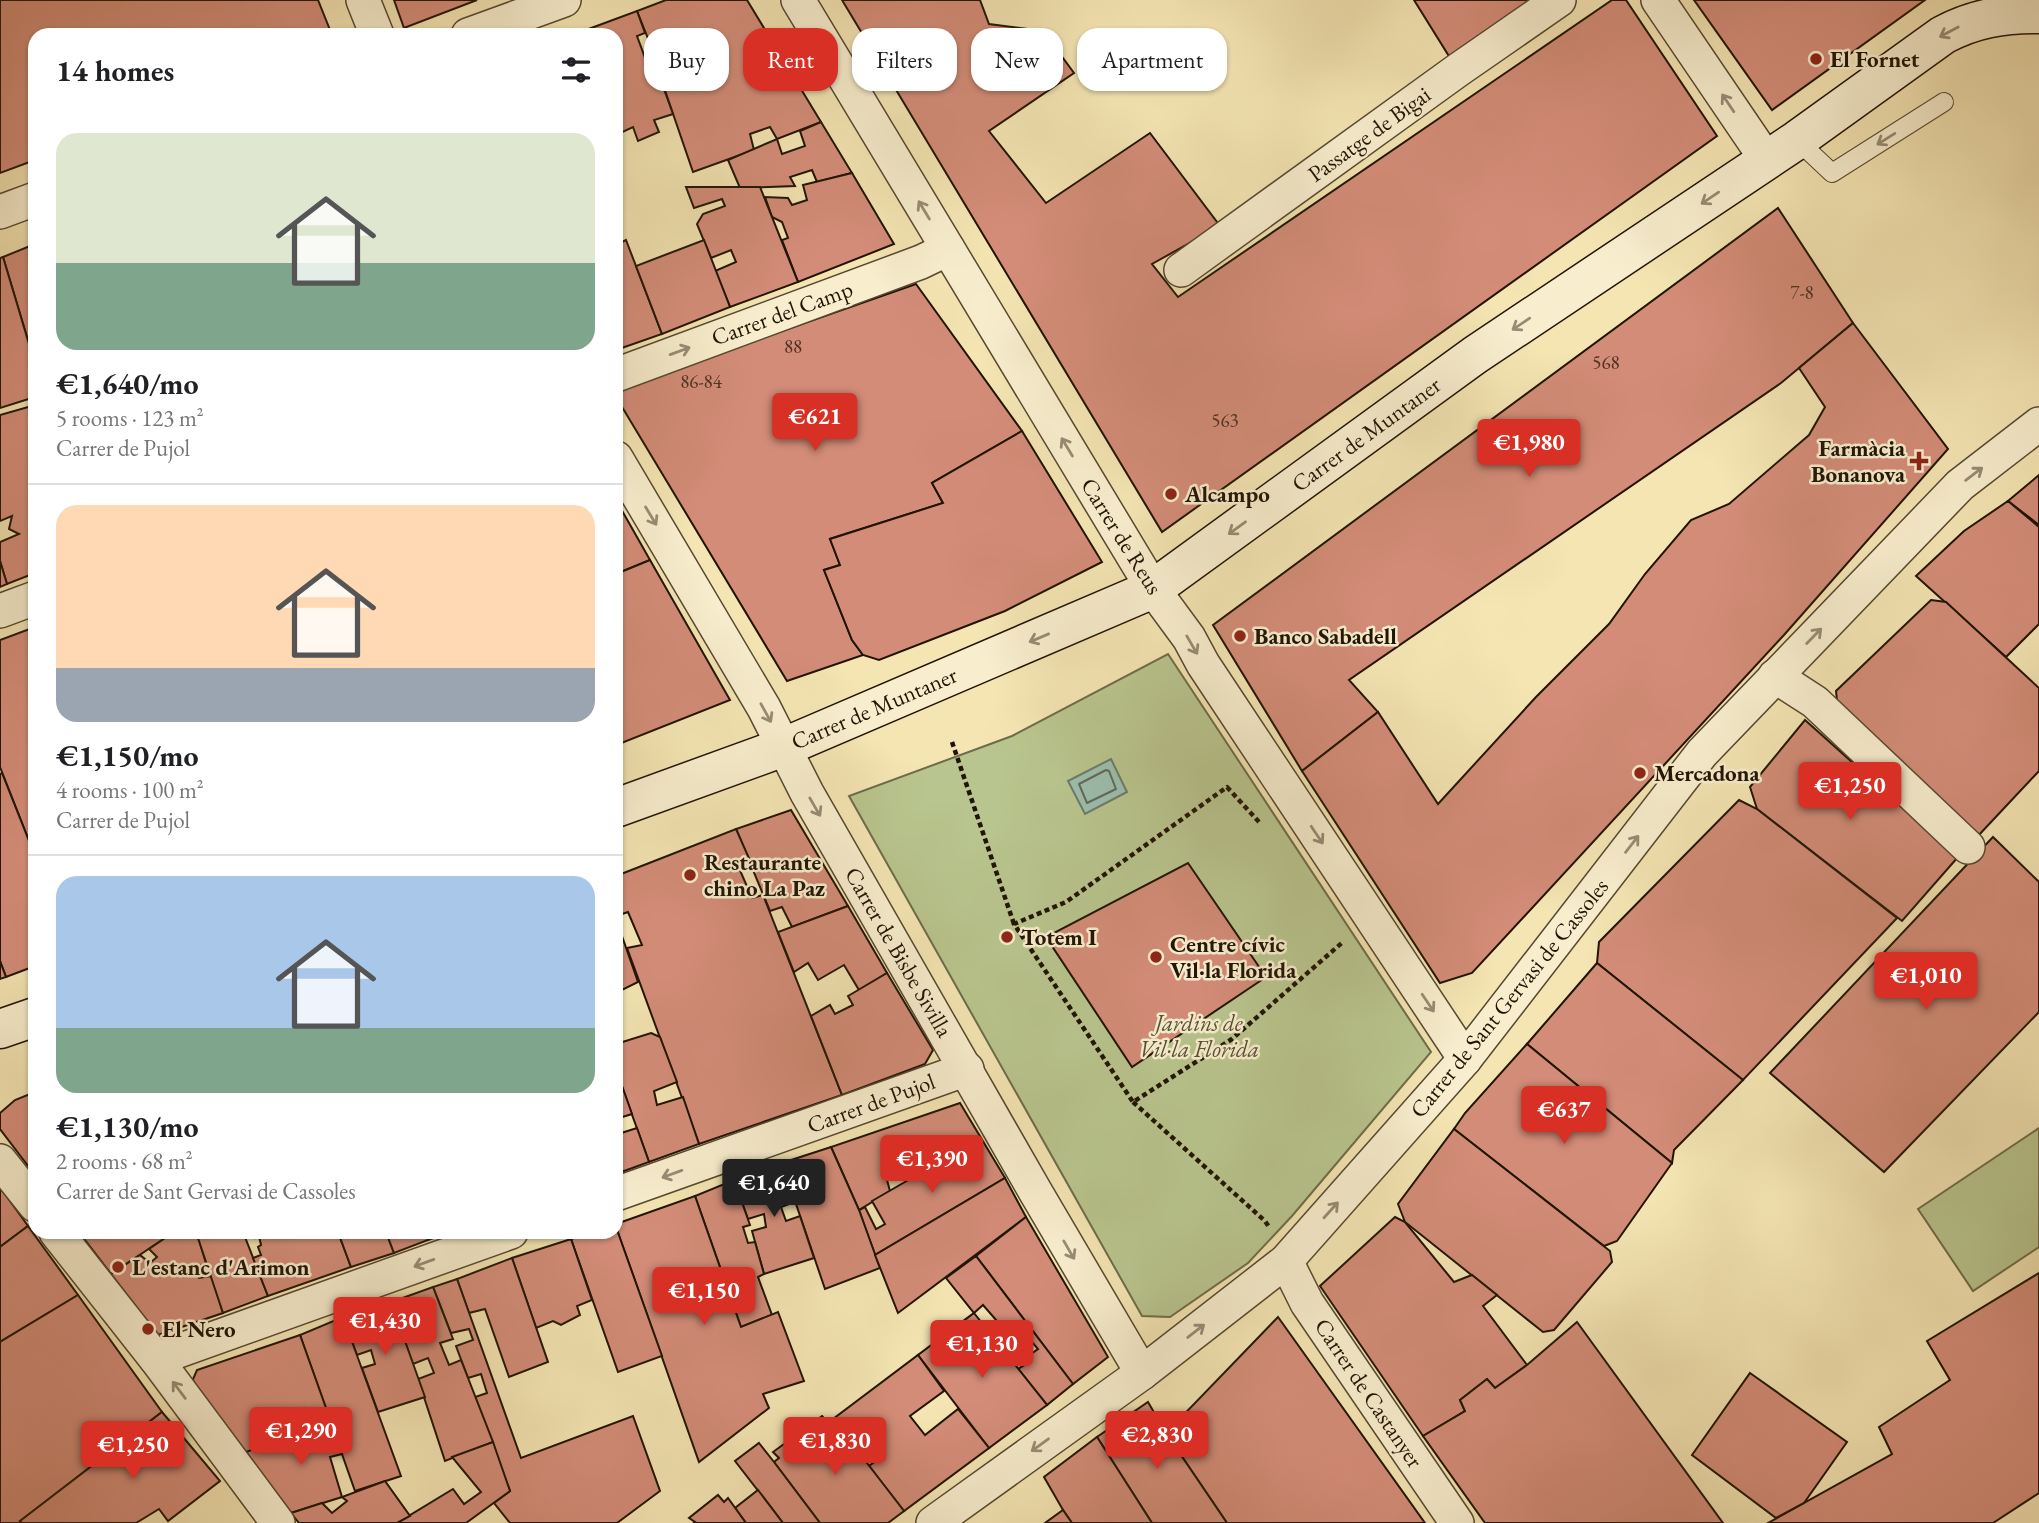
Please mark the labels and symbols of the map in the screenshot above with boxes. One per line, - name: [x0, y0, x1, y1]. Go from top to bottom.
- one-way arrow: [1940, 25, 1960, 39]
- place label: El Fornet: [1830, 44, 1920, 74]
- marker: El Fornet: [1808, 51, 1824, 67]
- street label: Passatge de Bigai: [1302, 79, 1437, 189]
- one-way arrow: [1721, 94, 1735, 113]
- one-way arrow: [1877, 132, 1897, 146]
- one-way arrow: [1701, 191, 1720, 205]
- one-way arrow: [917, 201, 931, 221]
- street label: Carrer del Camp: [707, 274, 857, 352]
- house number: 7-8: [1790, 280, 1814, 305]
- one-way arrow: [1512, 317, 1531, 332]
- house number: 88: [784, 334, 802, 359]
- one-way arrow: [669, 344, 691, 357]
- house number: 568: [1592, 350, 1620, 375]
- house number: 86-84: [680, 369, 723, 394]
- street label: Carrer de Muntaner: [1285, 370, 1447, 498]
- pin: €621: [774, 393, 856, 453]
- house number: 563: [1211, 408, 1239, 433]
- pin: €1,980: [1472, 420, 1586, 479]
- place label: Farmàcia Bonanova: [1811, 433, 1906, 489]
- one-way arrow: [1060, 437, 1074, 457]
- marker: Farmàcia Bonanova: [1911, 453, 1927, 469]
- one-way arrow: [1964, 467, 1982, 482]
- street label: Carrer de Reus: [1074, 472, 1170, 600]
- place label: Alcampo: [1184, 479, 1270, 509]
- marker: Alcampo: [1163, 486, 1179, 502]
- one-way arrow: [644, 506, 658, 526]
- one-way arrow: [1228, 521, 1246, 536]
- place label: Banco Sabadell: [1254, 621, 1397, 651]
- marker: Banco Sabadell: [1232, 628, 1248, 644]
- one-way arrow: [1806, 628, 1823, 645]
- one-way arrow: [1029, 632, 1050, 645]
- one-way arrow: [1186, 634, 1199, 655]
- street label: Carrer de Muntaner: [786, 659, 962, 756]
- one-way arrow: [759, 702, 773, 722]
- place label: Mercadona: [1654, 758, 1761, 788]
- pin: €1,250: [1793, 762, 1907, 822]
- marker: Mercadona: [1632, 765, 1648, 781]
- one-way arrow: [809, 797, 823, 817]
- one-way arrow: [1309, 825, 1324, 844]
- one-way arrow: [1625, 835, 1640, 853]
- place label: Restaurante chino La Paz: [704, 847, 825, 903]
- street label: Carrer de Bisbe Sivilla: [838, 862, 960, 1043]
- marker: Restaurante chino La Paz: [682, 867, 698, 883]
- street label: Carrer de Sant Gervasi de Cassoles: [1403, 872, 1615, 1124]
- place label: Totem I: [1021, 922, 1097, 952]
- marker: Totem I: [999, 929, 1015, 945]
- place label: Centre cívic Vil·la Florida: [1170, 929, 1297, 985]
- marker: Centre cívic Vil·la Florida: [1148, 949, 1164, 965]
- pin: €1,010: [1869, 953, 1983, 1012]
- one-way arrow: [1421, 993, 1435, 1012]
- park label: Jardins de Vil·la Florida: [1139, 1008, 1259, 1064]
- street label: Carrer de Pujol: [803, 1066, 939, 1140]
- pin: €637: [1523, 1086, 1605, 1146]
- pin: €1,390: [875, 1136, 989, 1195]
- pin: €1,640: [717, 1160, 831, 1219]
- one-way arrow: [662, 1169, 684, 1181]
- one-way arrow: [1323, 1201, 1339, 1219]
- one-way arrow: [1063, 1239, 1077, 1259]
- place label: L'estanc d'Arimon: [132, 1252, 310, 1282]
- one-way arrow: [413, 1258, 435, 1270]
- marker: L'estanc d'Arimon: [110, 1259, 126, 1275]
- pin: €1,150: [647, 1268, 761, 1327]
- pin: €1,430: [328, 1298, 442, 1357]
- street label: Carrer de Castanyer: [1308, 1312, 1430, 1474]
- place label: El Nero: [162, 1314, 236, 1344]
- pin: €1,130: [925, 1320, 1039, 1380]
- marker: El Nero: [140, 1321, 156, 1337]
- one-way arrow: [1186, 1323, 1205, 1338]
- one-way arrow: [172, 1381, 187, 1399]
- pin: €1,290: [244, 1408, 358, 1467]
- pin: €2,830: [1100, 1412, 1214, 1471]
- pin: €1,830: [778, 1418, 892, 1477]
- pin: €1,250: [76, 1422, 190, 1481]
- one-way arrow: [1031, 1438, 1050, 1453]

